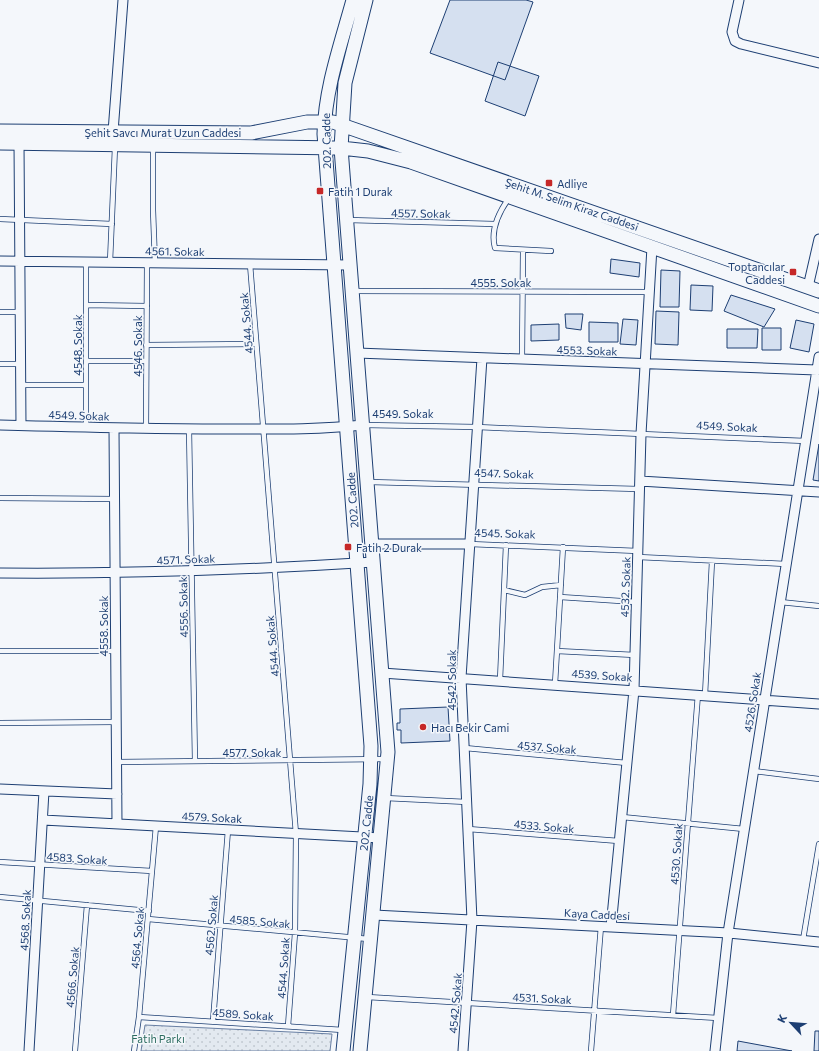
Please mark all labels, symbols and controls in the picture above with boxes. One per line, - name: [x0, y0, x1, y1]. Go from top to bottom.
- street label: 202. Cadde: [319, 113, 333, 169]
- street label: Şehit Savcı Murat Uzun Caddesi: [85, 126, 242, 139]
- street label: Şehit M. Selim Kiraz Caddesi: [504, 175, 641, 233]
- place label: Adliye: [557, 177, 588, 190]
- marker: Adliye: [544, 178, 554, 188]
- place label: Fatih 1 Durak: [328, 185, 393, 198]
- marker: Fatih 1 Durak: [315, 186, 325, 196]
- street label: 4557. Sokak: [391, 206, 451, 220]
- street label: 4561. Sokak: [145, 244, 205, 258]
- place label: Toptancılar Caddesi: [728, 260, 786, 286]
- marker: Toptancılar Caddesi: [788, 267, 798, 277]
- street label: 4555. Sokak: [471, 276, 531, 289]
- street label: 4544. Sokak: [237, 292, 255, 354]
- street label: 4548. Sokak: [71, 314, 84, 376]
- street label: 4546. Sokak: [131, 315, 144, 377]
- street label: 4553. Sokak: [556, 342, 618, 358]
- street label: 4549. Sokak: [48, 407, 110, 423]
- street label: 4549. Sokak: [372, 407, 434, 420]
- street label: 4549. Sokak: [696, 418, 758, 434]
- street label: 4547. Sokak: [474, 465, 534, 481]
- street label: 202. Cadde: [344, 472, 360, 528]
- street label: 4545. Sokak: [474, 525, 536, 541]
- place label: Fatih 2 Durak: [356, 541, 422, 554]
- marker: Fatih 2 Durak: [343, 542, 353, 552]
- street label: 4571. Sokak: [156, 551, 216, 567]
- street label: 4532. Sokak: [617, 556, 633, 618]
- street label: 4556. Sokak: [176, 576, 190, 638]
- street label: 4558. Sokak: [97, 595, 110, 657]
- street label: 4544. Sokak: [263, 615, 281, 677]
- street label: 4542. Sokak: [445, 650, 458, 710]
- street label: 4539. Sokak: [571, 666, 633, 684]
- street label: 4526. Sokak: [741, 671, 763, 733]
- place label: Hacı Bekir Cami: [431, 721, 509, 734]
- marker: Hacı Bekir Cami: [418, 722, 428, 732]
- street label: 4537. Sokak: [517, 738, 577, 756]
- street label: 4577. Sokak: [222, 746, 282, 759]
- street label: 202. Cadde: [357, 794, 375, 851]
- street label: 4579. Sokak: [181, 809, 243, 825]
- street label: 4533. Sokak: [513, 817, 575, 835]
- street label: 4530. Sokak: [667, 823, 685, 885]
- street label: 4583. Sokak: [46, 849, 108, 867]
- street label: 4568. Sokak: [17, 889, 33, 951]
- street label: 4562. Sokak: [202, 894, 220, 956]
- street label: Kaya Caddesi: [564, 906, 631, 922]
- street label: 4564. Sokak: [128, 907, 146, 969]
- street label: 4585. Sokak: [229, 912, 291, 930]
- street label: 4544. Sokak: [274, 937, 292, 999]
- street label: 4566. Sokak: [63, 946, 81, 1008]
- street label: 4542. Sokak: [446, 972, 464, 1034]
- street label: 4531. Sokak: [512, 990, 572, 1006]
- north arrow: [771, 1003, 811, 1043]
- street label: 4589. Sokak: [212, 1005, 274, 1023]
- text: K: [774, 1012, 789, 1025]
- park label: Fatih Parkı: [131, 1032, 185, 1045]

